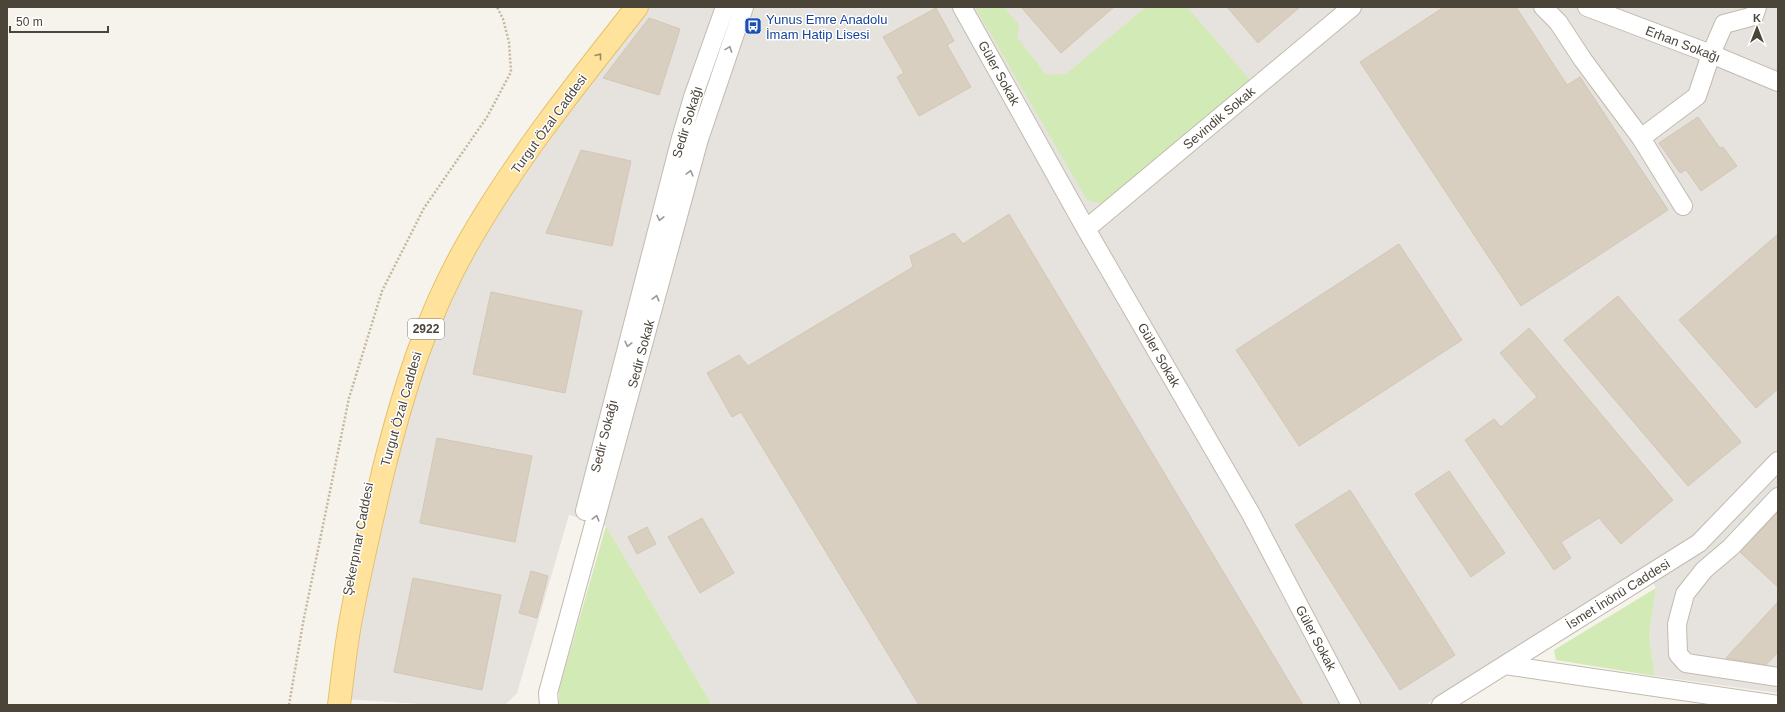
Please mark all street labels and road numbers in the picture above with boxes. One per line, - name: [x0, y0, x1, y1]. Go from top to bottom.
- street label: Erhan Sokağı: [1644, 23, 1722, 65]
- street label: Güler Sokak: [975, 38, 1023, 108]
- street label: Turgut Özal Caddesi: [508, 71, 590, 176]
- street label: Sevindik Sokak: [1180, 83, 1258, 152]
- street label: Sedir Sokağı: [669, 84, 705, 160]
- street label: Sedir Sokak: [625, 318, 657, 390]
- road number: 2922: [408, 319, 444, 339]
- street label: Güler Sokak: [1135, 320, 1184, 390]
- street label: Turgut Özal Caddesi: [377, 350, 425, 468]
- street label: Sedir Sokağı: [588, 398, 620, 474]
- street label: Şekerpınar Caddesi: [340, 481, 376, 597]
- street label: İsmet İnönü Caddesi: [1563, 556, 1673, 632]
- street label: Güler Sokak: [1293, 603, 1340, 674]

